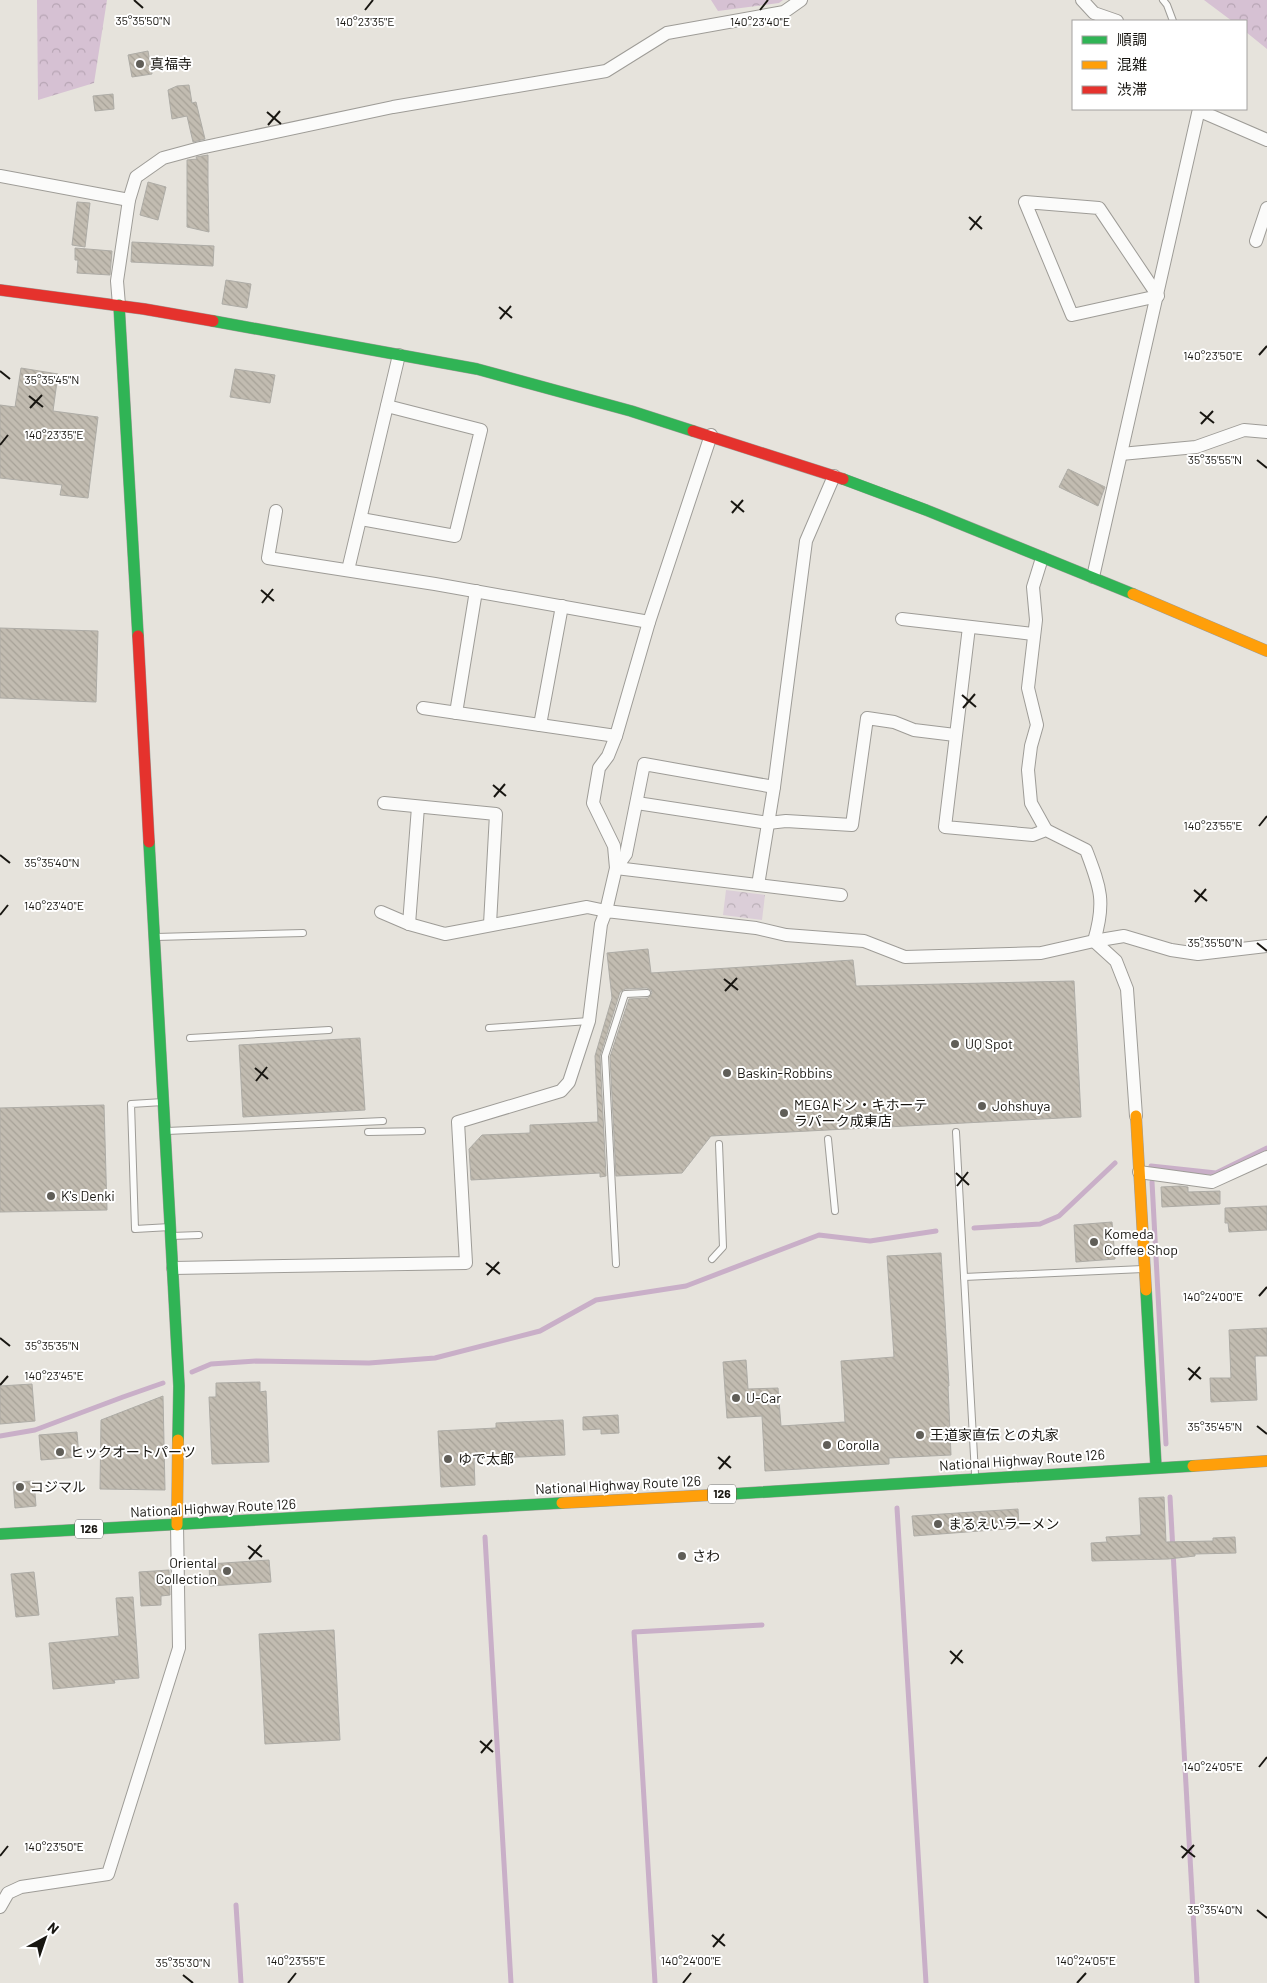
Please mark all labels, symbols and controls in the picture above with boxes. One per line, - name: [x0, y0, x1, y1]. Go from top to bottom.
- text: 35°35'50"N: [115, 13, 171, 27]
- text: 140°23'35"E: [335, 14, 395, 28]
- text: 140°23'40"E: [730, 14, 790, 28]
- legend: [1072, 20, 1247, 110]
- text: 順調: [1117, 30, 1147, 48]
- place label: 真福寺: [150, 55, 192, 72]
- text: 混雑: [1117, 55, 1147, 73]
- marker: 真福寺: [134, 58, 146, 70]
- text: 渋滞: [1117, 80, 1147, 98]
- text: 140°23'50"E: [1183, 348, 1243, 362]
- text: 35°35'45"N: [25, 372, 79, 386]
- text: 140°23'35"E: [24, 427, 84, 441]
- text: 35°35'55"N: [1188, 452, 1242, 466]
- text: 140°23'55"E: [1183, 818, 1243, 832]
- text: 35°35'40"N: [24, 855, 80, 869]
- text: 140°23'40"E: [24, 898, 84, 912]
- text: 35°35'50"N: [1187, 935, 1243, 949]
- place label: UQ Spot: [965, 1035, 1013, 1052]
- marker: UQ Spot: [949, 1038, 961, 1050]
- place label: Baskin-Robbins: [737, 1064, 833, 1081]
- marker: Baskin-Robbins: [721, 1067, 733, 1079]
- place label: MEGAドン・キホーテ ラパーク成東店: [794, 1096, 928, 1129]
- place label: Johshuya: [992, 1097, 1051, 1114]
- marker: Johshuya: [976, 1100, 988, 1112]
- marker: MEGAドン・キホーテ ラパーク成東店: [778, 1107, 790, 1119]
- place label: K's Denki: [61, 1187, 115, 1204]
- marker: K's Denki: [45, 1190, 57, 1202]
- place label: Komeda Coffee Shop: [1104, 1225, 1178, 1258]
- marker: Komeda Coffee Shop: [1088, 1236, 1100, 1248]
- text: 140°24'00"E: [1183, 1289, 1243, 1303]
- text: 35°35'35"N: [25, 1338, 79, 1352]
- text: 140°23'45"E: [24, 1368, 84, 1382]
- place label: U-Car: [746, 1389, 781, 1406]
- marker: U-Car: [730, 1392, 742, 1404]
- text: 35°35'45"N: [1188, 1419, 1242, 1433]
- place label: 王道家直伝 との丸家: [930, 1426, 1059, 1443]
- marker: 王道家直伝 との丸家: [914, 1429, 926, 1441]
- place label: Corolla: [837, 1436, 879, 1453]
- marker: Corolla: [821, 1439, 833, 1451]
- place label: ヒックオートパーツ: [70, 1443, 196, 1460]
- street label: National Highway Route 126: [939, 1445, 1105, 1474]
- marker: ヒックオートパーツ: [54, 1446, 66, 1458]
- place label: ゆで太郎: [458, 1450, 514, 1467]
- marker: ゆで太郎: [442, 1453, 454, 1465]
- street label: National Highway Route 126: [535, 1472, 701, 1497]
- place label: コジマル: [30, 1478, 86, 1495]
- marker: コジマル: [14, 1481, 26, 1493]
- road number: 126: [708, 1485, 736, 1504]
- street label: National Highway Route 126: [130, 1495, 296, 1520]
- place label: まるえいラーメン: [948, 1515, 1059, 1532]
- marker: まるえいラーメン: [932, 1518, 944, 1530]
- road number: 126: [75, 1520, 103, 1538]
- place label: さわ: [692, 1547, 720, 1564]
- marker: さわ: [676, 1550, 688, 1562]
- place label: Oriental Collection: [156, 1554, 217, 1587]
- marker: Oriental Collection: [221, 1565, 233, 1577]
- text: 140°24'05"E: [1183, 1759, 1243, 1773]
- text: 140°23'50"E: [24, 1839, 84, 1853]
- text: 35°35'40"N: [1187, 1902, 1243, 1916]
- north arrow: [20, 1913, 70, 1963]
- text: N: [45, 1918, 63, 1937]
- text: 140°23'55"E: [266, 1953, 326, 1967]
- text: 140°24'00"E: [661, 1953, 721, 1967]
- text: 140°24'05"E: [1056, 1953, 1116, 1967]
- text: 35°35'30"N: [155, 1955, 211, 1969]

